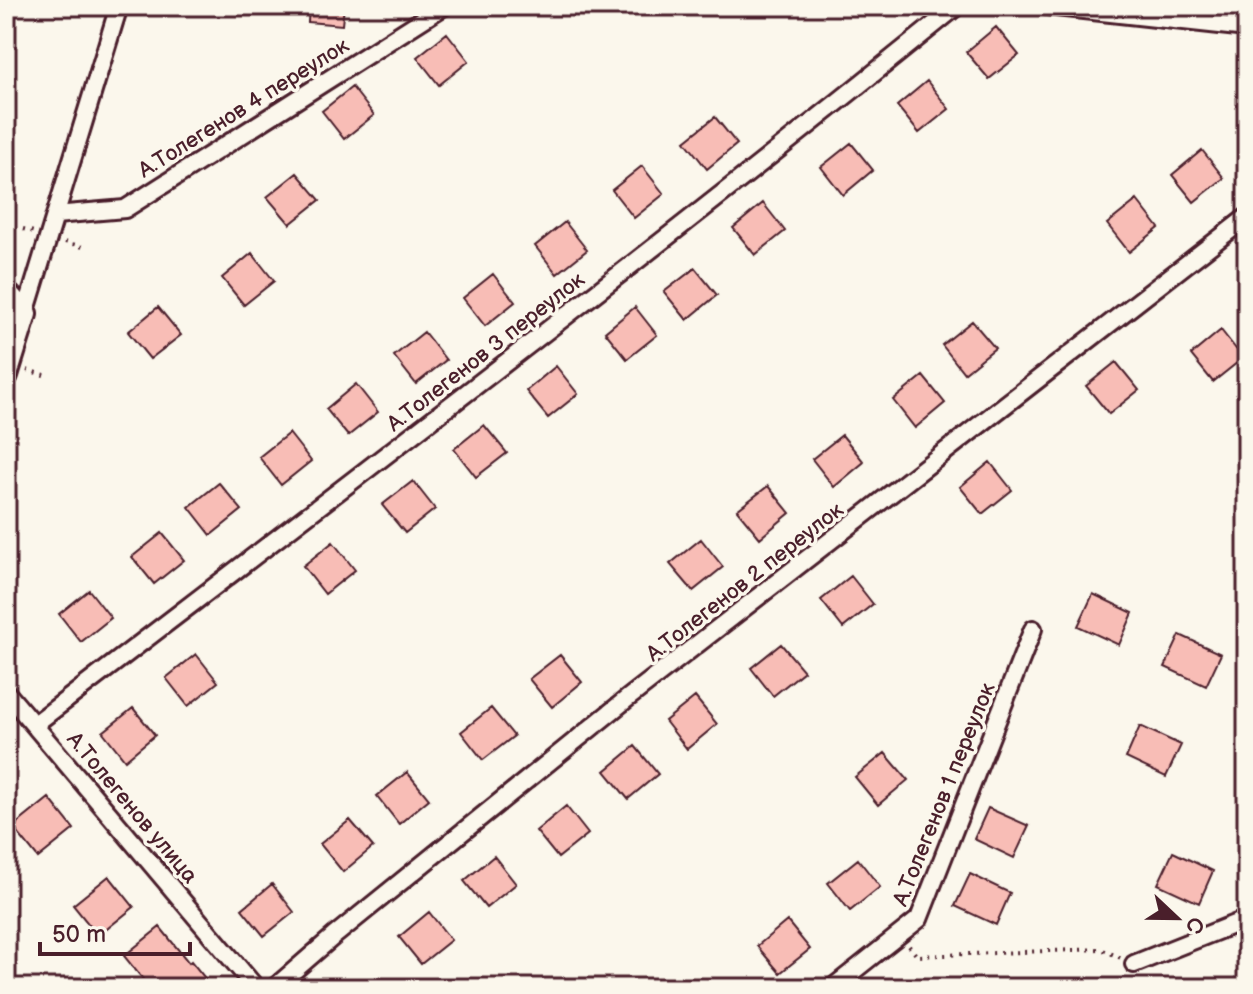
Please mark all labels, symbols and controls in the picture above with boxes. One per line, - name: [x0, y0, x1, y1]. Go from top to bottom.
- street label: А.Толегенов 4 переулок: [133, 32, 354, 185]
- street label: А.Толегенов 3 переулок: [381, 266, 590, 438]
- street label: А.Толегенов 2 переулок: [640, 497, 849, 668]
- street label: А.Толегенов 1 переулок: [887, 679, 1002, 911]
- street label: А.Толегенов улица: [60, 726, 203, 889]
- north arrow: [1137, 878, 1217, 958]
- scale bar: [40, 906, 190, 956]
- text: С: [1179, 913, 1210, 937]
- text: 50 m: [52, 920, 106, 949]

